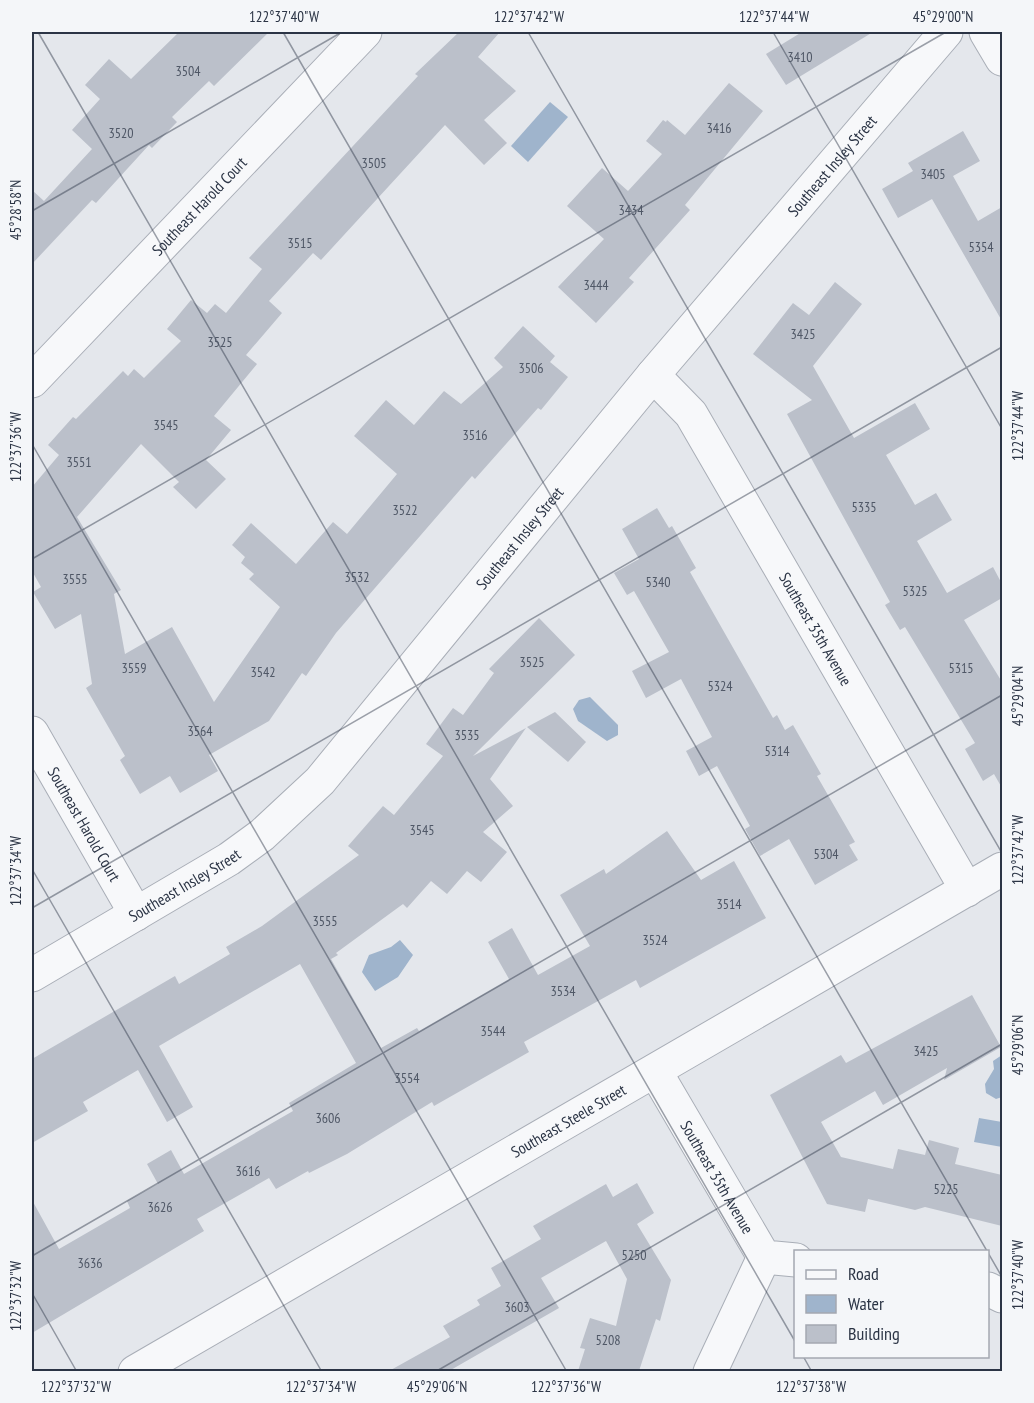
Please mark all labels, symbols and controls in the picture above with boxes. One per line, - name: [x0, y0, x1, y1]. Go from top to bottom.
- text: 122°37'40"W: [249, 7, 319, 26]
- text: 122°37'42"W: [494, 7, 564, 26]
- text: 122°37'44"W: [739, 7, 809, 26]
- text: 45°29'00"N: [913, 7, 973, 26]
- house number: 3410: [787, 48, 813, 66]
- house number: 3504: [175, 62, 201, 80]
- street label: Southeast Insley Street: [783, 111, 881, 220]
- house number: 3416: [706, 119, 732, 137]
- house number: 3520: [108, 124, 134, 142]
- street label: Southeast Harold Court: [147, 152, 251, 259]
- house number: 3505: [361, 154, 387, 172]
- house number: 3405: [920, 165, 946, 183]
- text: 45°28'58"N: [6, 180, 25, 240]
- house number: 3434: [618, 201, 644, 219]
- house number: 3515: [287, 234, 313, 252]
- house number: 5354: [968, 238, 994, 256]
- house number: 3444: [583, 276, 609, 294]
- house number: 3425: [790, 325, 816, 343]
- house number: 3525: [207, 333, 233, 351]
- house number: 3506: [518, 359, 544, 377]
- text: 122°37'44"W: [1008, 391, 1027, 461]
- text: 122°37'36"W: [6, 412, 25, 482]
- house number: 3545: [153, 416, 179, 434]
- house number: 3516: [462, 426, 488, 444]
- house number: 3551: [66, 453, 92, 471]
- street label: Southeast Insley Street: [471, 482, 568, 593]
- house number: 5335: [851, 498, 877, 516]
- house number: 3522: [392, 501, 418, 519]
- house number: 3532: [344, 568, 370, 586]
- street label: Southeast 35th Avenue: [775, 569, 856, 689]
- house number: 3555: [62, 570, 88, 588]
- house number: 5340: [645, 573, 671, 591]
- house number: 5325: [902, 582, 928, 600]
- house number: 3525: [519, 653, 545, 671]
- house number: 3559: [121, 659, 147, 677]
- house number: 5315: [948, 659, 974, 677]
- house number: 3542: [250, 663, 276, 681]
- text: 45°29'04"N: [1008, 666, 1027, 726]
- house number: 5324: [707, 677, 733, 695]
- house number: 3564: [187, 722, 213, 740]
- house number: 3535: [454, 726, 480, 744]
- house number: 5314: [764, 742, 790, 760]
- street label: Southeast Harold Court: [44, 763, 125, 885]
- text: 122°37'42"W: [1008, 815, 1027, 885]
- house number: 3545: [409, 821, 435, 839]
- text: 122°37'34"W: [6, 836, 25, 906]
- street label: Southeast Insley Street: [125, 844, 245, 926]
- house number: 5304: [813, 845, 839, 863]
- house number: 3514: [716, 895, 742, 913]
- house number: 3555: [312, 912, 338, 930]
- house number: 3524: [642, 931, 668, 949]
- house number: 3534: [550, 982, 576, 1000]
- text: 45°29'06"N: [1008, 1015, 1027, 1075]
- house number: 3544: [480, 1022, 506, 1040]
- house number: 3425: [913, 1042, 939, 1060]
- house number: 3554: [394, 1069, 420, 1087]
- street label: Southeast Steele Street: [507, 1079, 630, 1162]
- house number: 3606: [315, 1109, 341, 1127]
- street label: Southeast 35th Avenue: [676, 1117, 758, 1237]
- house number: 3616: [235, 1162, 261, 1180]
- house number: 5225: [933, 1180, 959, 1198]
- house number: 3626: [147, 1198, 173, 1216]
- text: 122°37'40"W: [1008, 1240, 1027, 1310]
- house number: 5250: [621, 1246, 647, 1264]
- legend: [794, 1250, 989, 1358]
- house number: 3636: [77, 1254, 103, 1272]
- text: 122°37'32"W: [6, 1261, 25, 1331]
- text: Road: [848, 1262, 879, 1285]
- text: Water: [848, 1292, 884, 1315]
- house number: 3603: [504, 1298, 530, 1316]
- text: Building: [848, 1322, 900, 1345]
- house number: 5208: [595, 1331, 621, 1349]
- text: 122°37'32"W: [41, 1377, 111, 1396]
- text: 122°37'34"W: [286, 1377, 356, 1396]
- text: 45°29'06"N: [407, 1377, 467, 1396]
- text: 122°37'36"W: [531, 1377, 601, 1396]
- text: 122°37'38"W: [776, 1377, 846, 1396]

